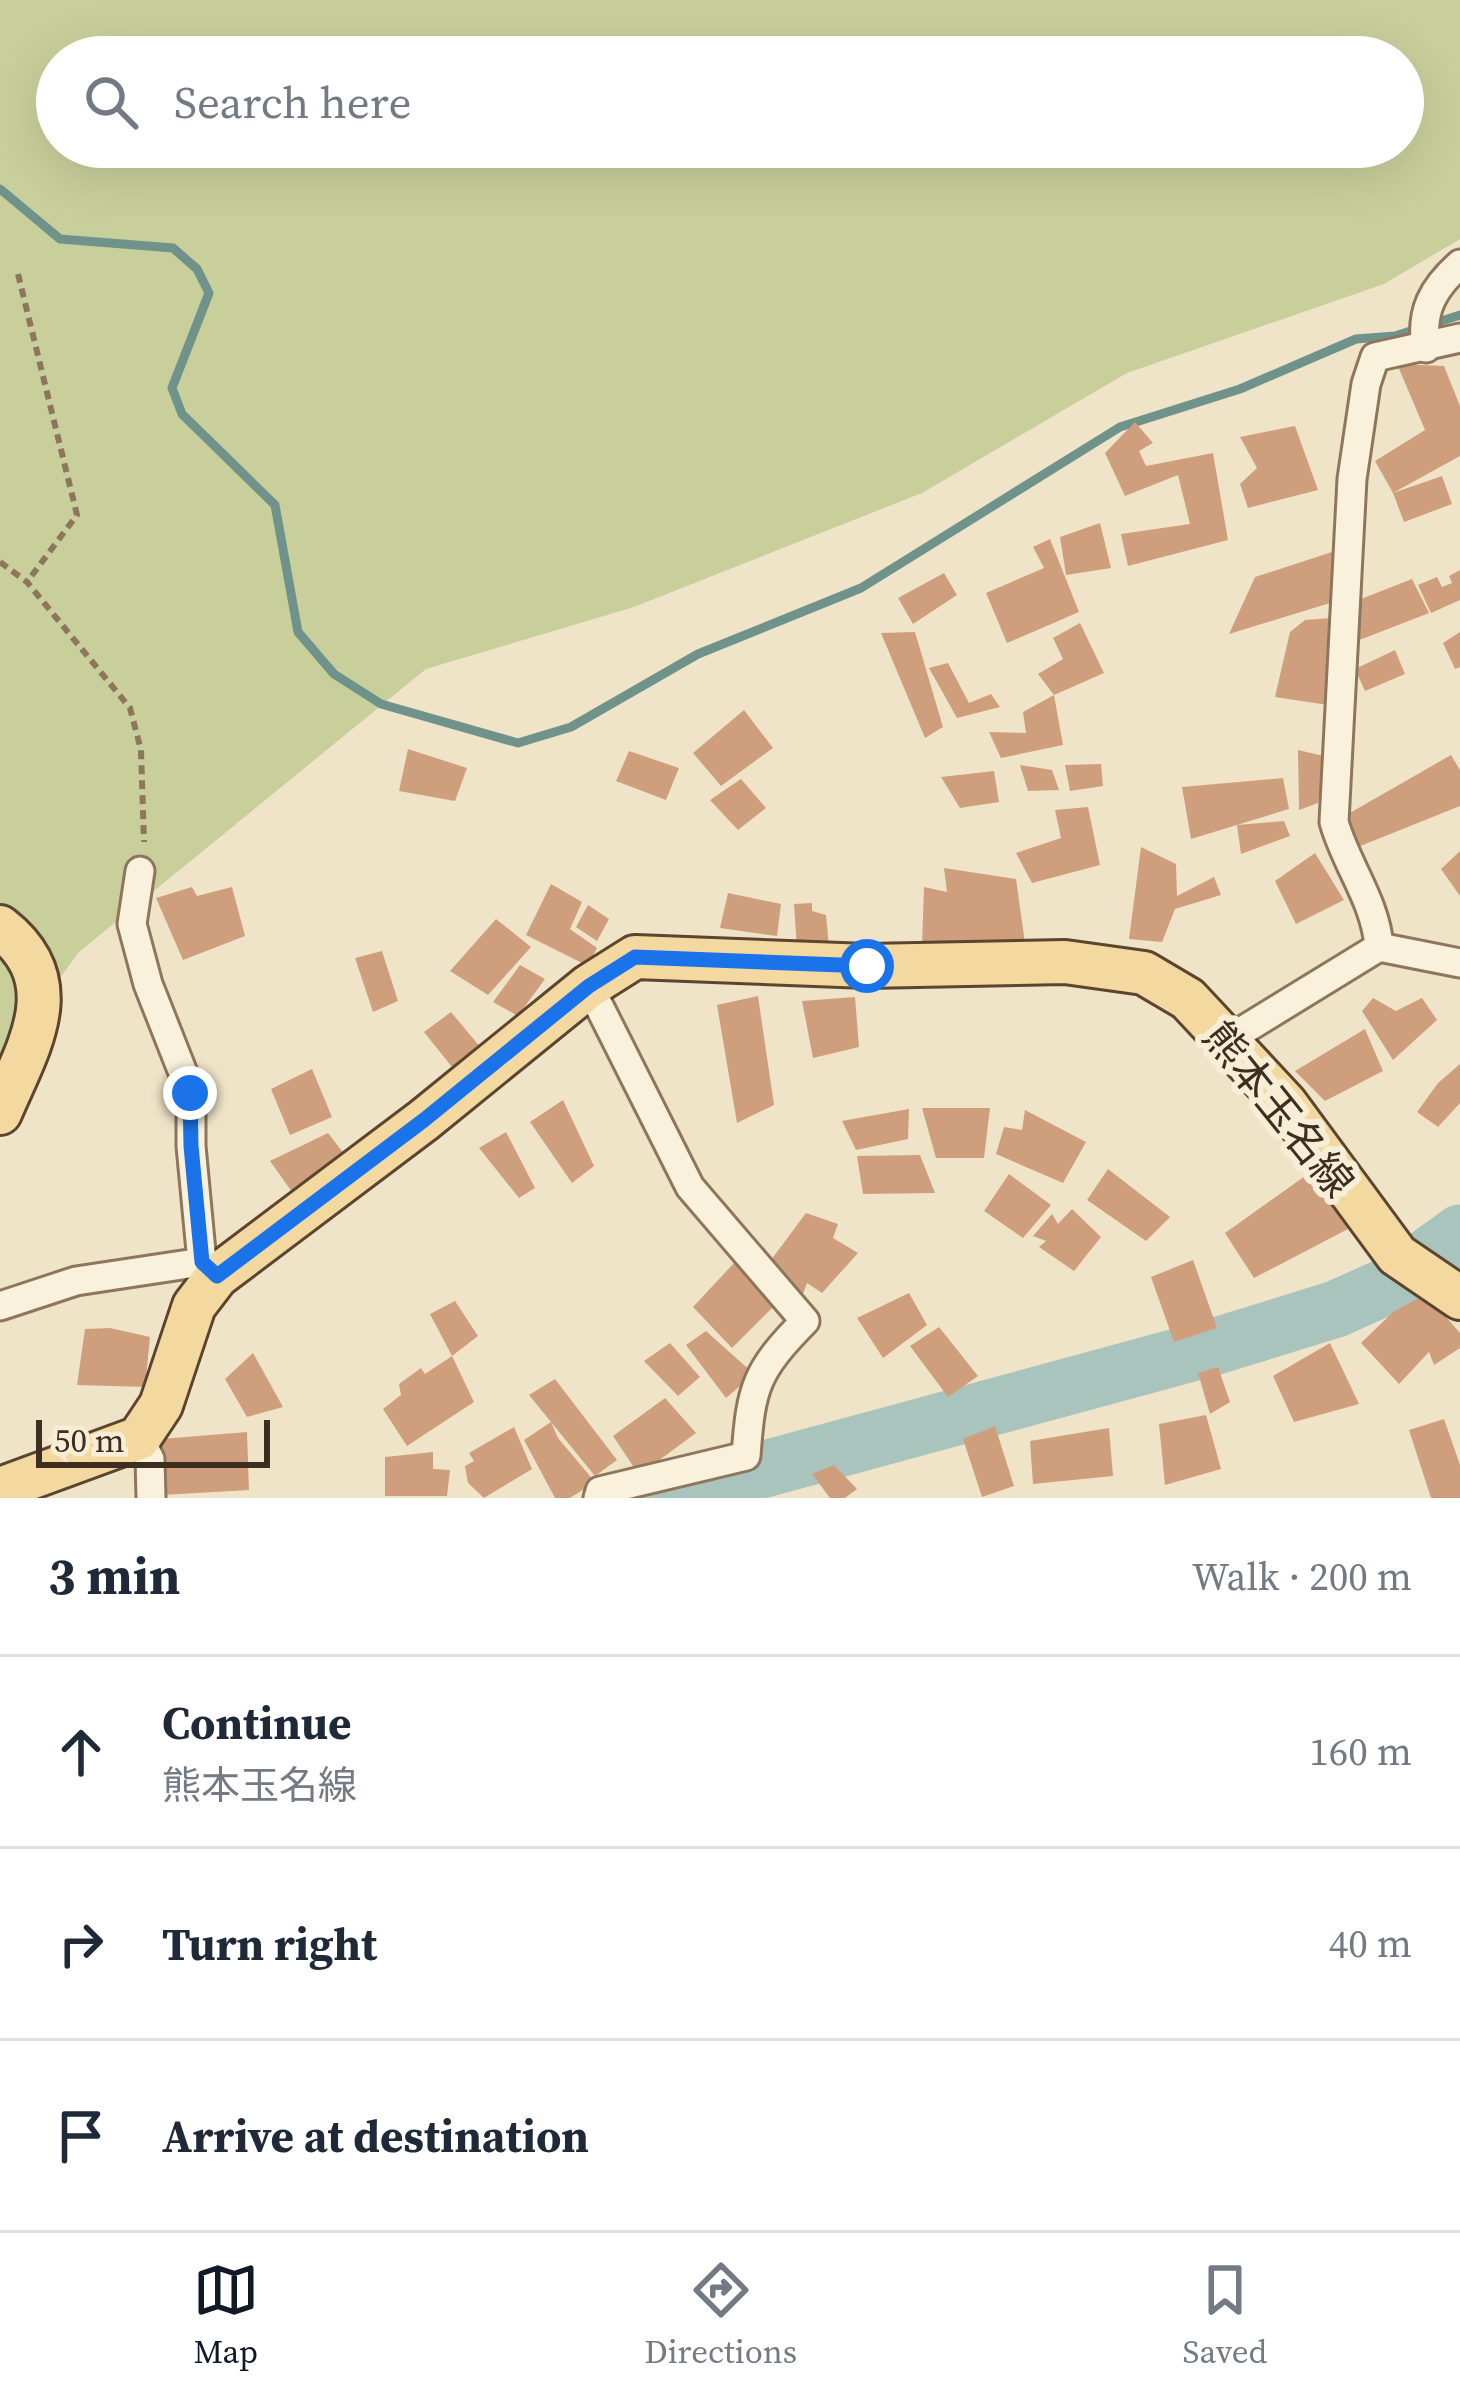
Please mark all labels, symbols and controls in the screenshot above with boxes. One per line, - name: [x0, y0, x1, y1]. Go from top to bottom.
- search box: [36, 36, 1424, 168]
- icon: search: [78, 69, 144, 135]
- text: Search here: [174, 71, 411, 133]
- route start: [840, 939, 894, 993]
- street label: 熊本玉名線: [1190, 1009, 1368, 1209]
- route end: [163, 1066, 217, 1120]
- scale bar: [36, 1414, 270, 1467]
- text: 50 m: [54, 1418, 124, 1463]
- text: 3 min: [48, 1541, 180, 1611]
- text: Walk · 200 m: [1192, 1550, 1412, 1603]
- text: Continue: [162, 1692, 351, 1754]
- icon: ahead: [48, 1719, 114, 1785]
- text: 160 m: [1309, 1725, 1412, 1778]
- text: 熊本玉名線: [162, 1759, 357, 1812]
- icon: right: [48, 1911, 114, 1977]
- text: Turn right: [162, 1913, 377, 1975]
- text: 40 m: [1329, 1917, 1412, 1970]
- icon: arrive: [48, 2103, 114, 2169]
- text: Arrive at destination: [162, 2105, 589, 2167]
- tab: Map: [193, 2257, 259, 2374]
- tab: Directions: [644, 2257, 797, 2374]
- tab: Saved: [1183, 2257, 1267, 2374]

